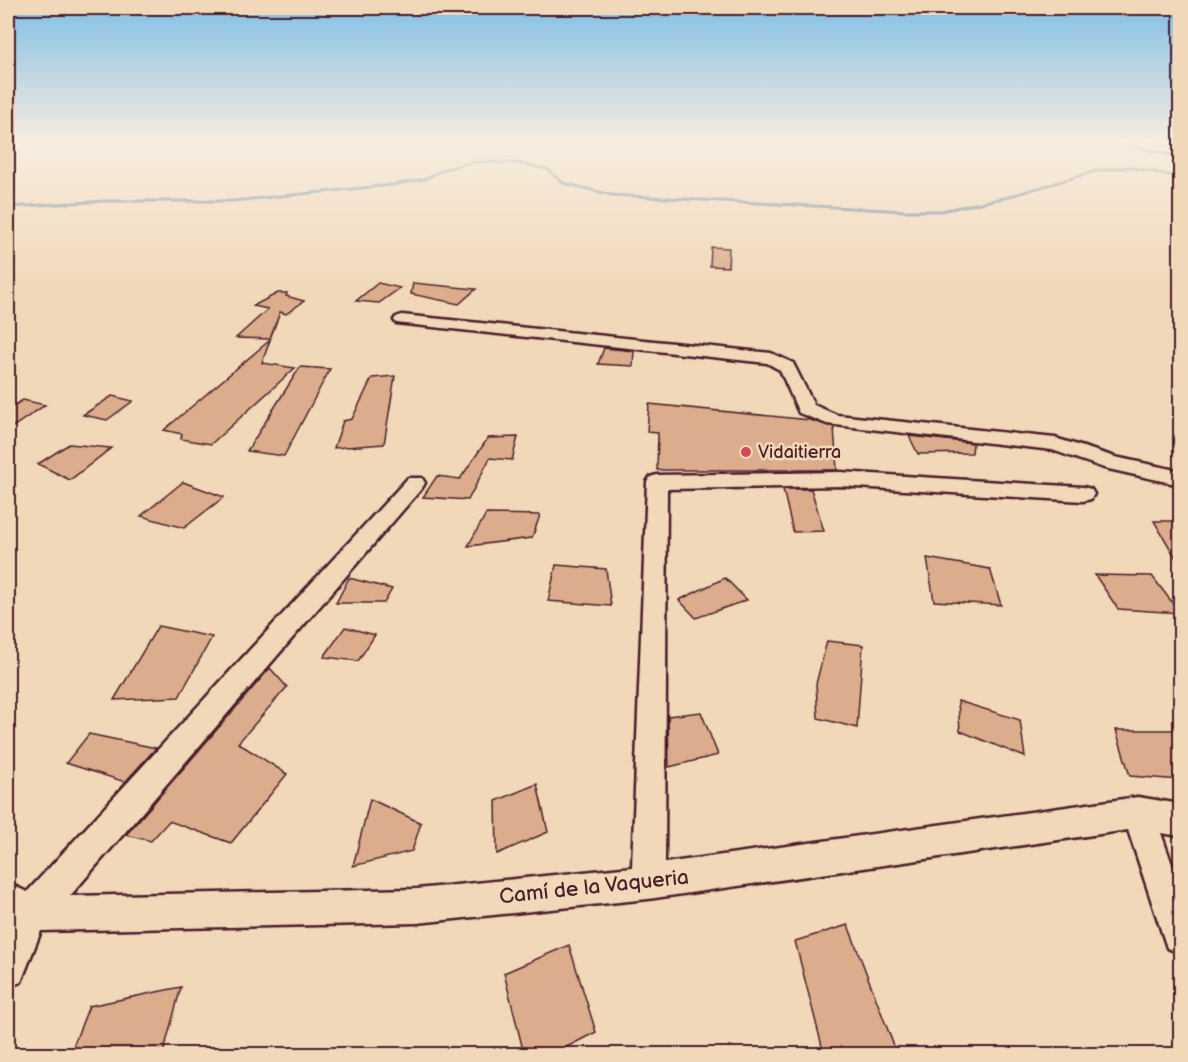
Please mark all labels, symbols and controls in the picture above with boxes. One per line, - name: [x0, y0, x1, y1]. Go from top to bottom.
- place label: Vidaitierra: [758, 442, 841, 463]
- marker: Vidaitierra: [739, 445, 753, 459]
- street label: Camí de la Vaqueria: [498, 865, 690, 909]

